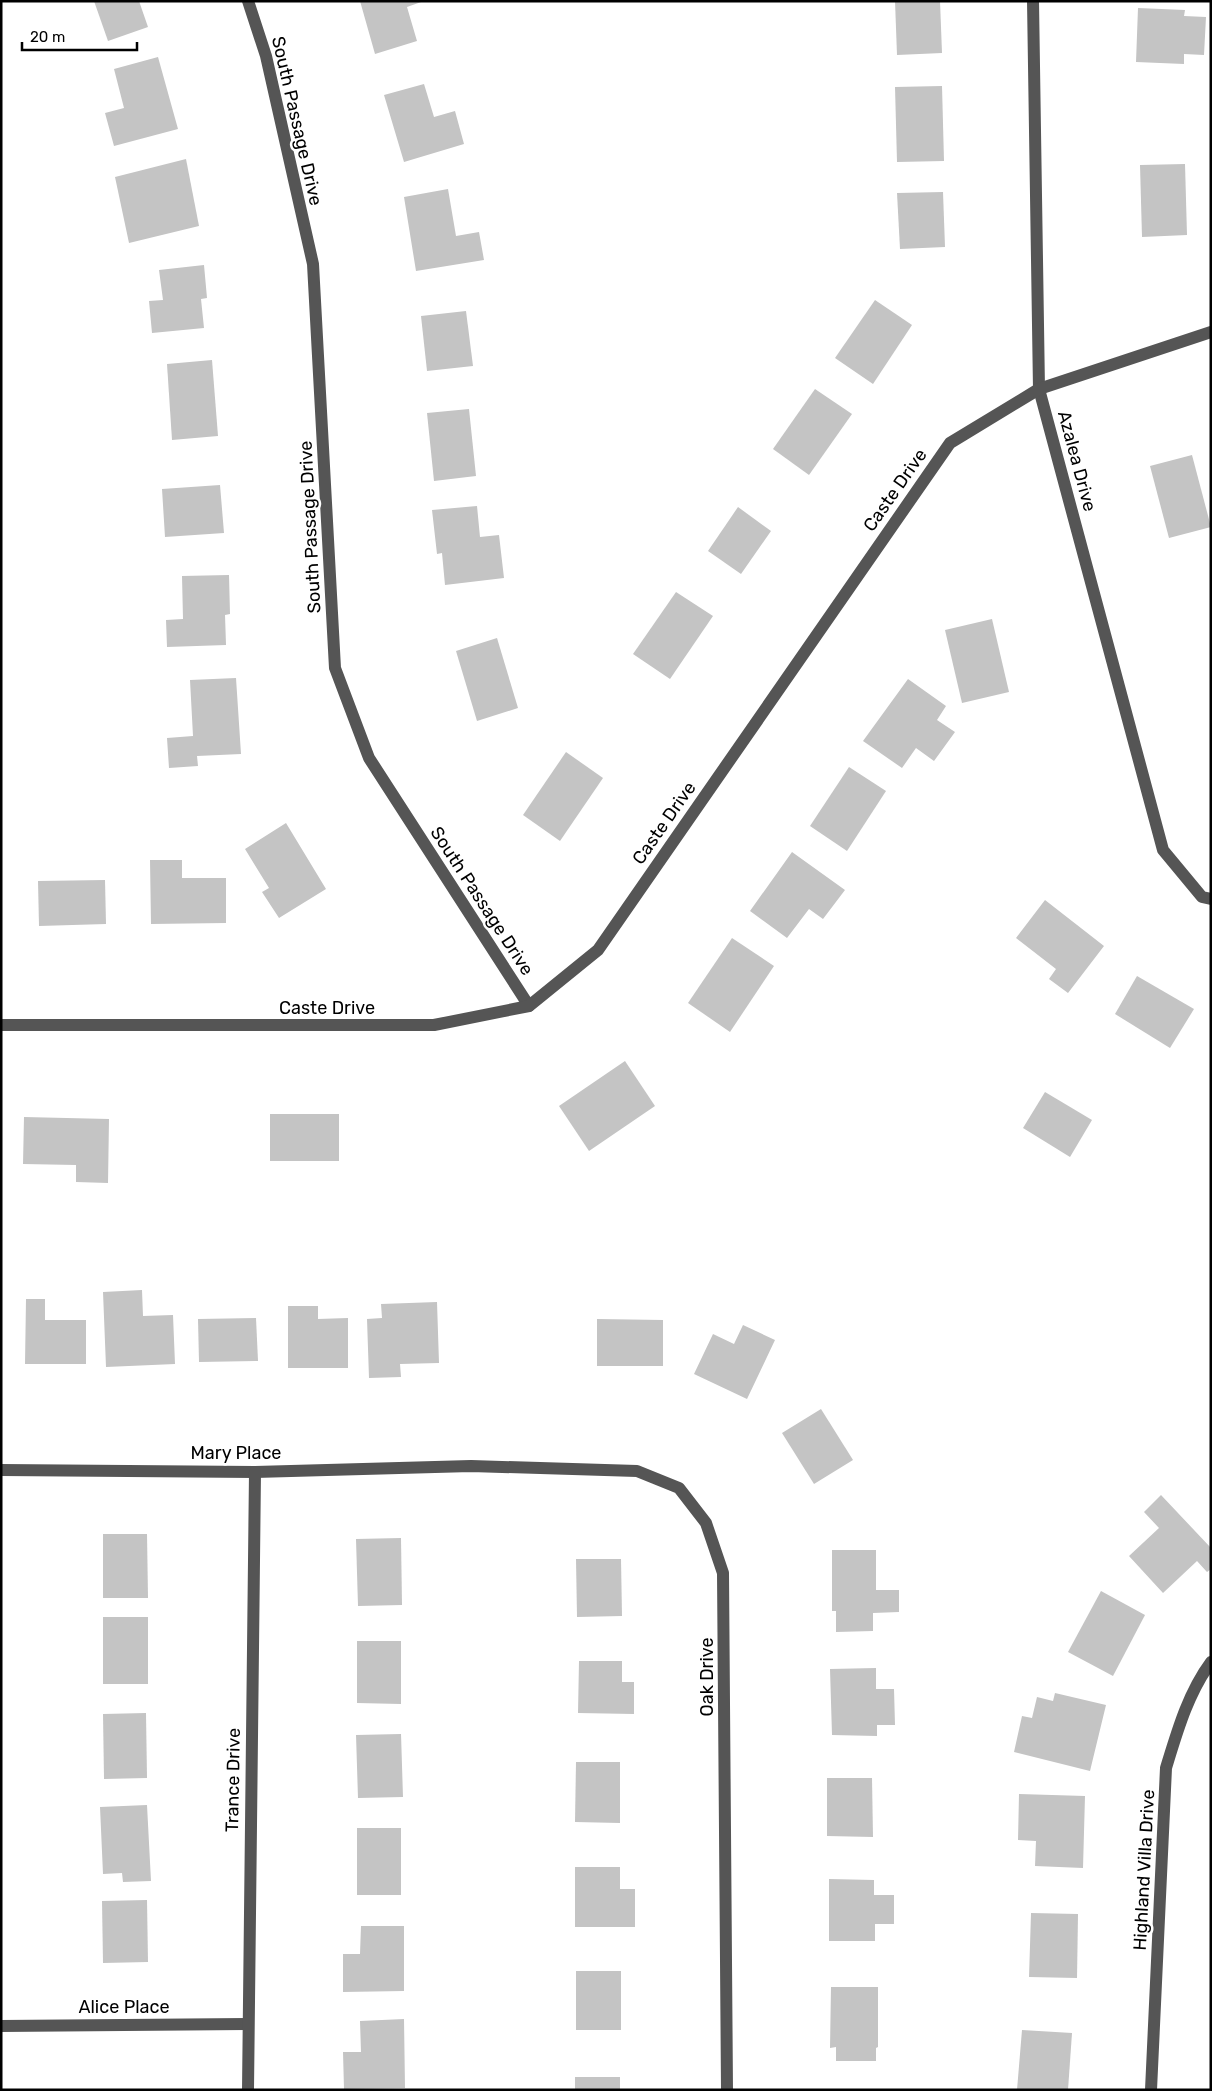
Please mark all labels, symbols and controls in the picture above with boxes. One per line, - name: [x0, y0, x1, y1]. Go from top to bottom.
- scale bar: [22, 20, 138, 52]
- text: 20 m: [30, 28, 65, 46]
- street label: South Passage Drive: [267, 34, 327, 208]
- street label: Azalea Drive: [1053, 408, 1101, 514]
- street label: South Passage Drive: [294, 440, 326, 614]
- street label: Caste Drive: [858, 444, 932, 536]
- street label: Caste Drive: [627, 777, 701, 869]
- street label: South Passage Drive: [426, 822, 538, 980]
- street label: Caste Drive: [279, 997, 375, 1019]
- street label: Mary Place: [191, 1442, 281, 1464]
- street label: Oak Drive: [696, 1638, 718, 1716]
- street label: Trance Drive: [221, 1728, 245, 1832]
- street label: Highland Villa Drive: [1129, 1789, 1159, 1951]
- street label: Alice Place: [78, 1996, 170, 2018]

